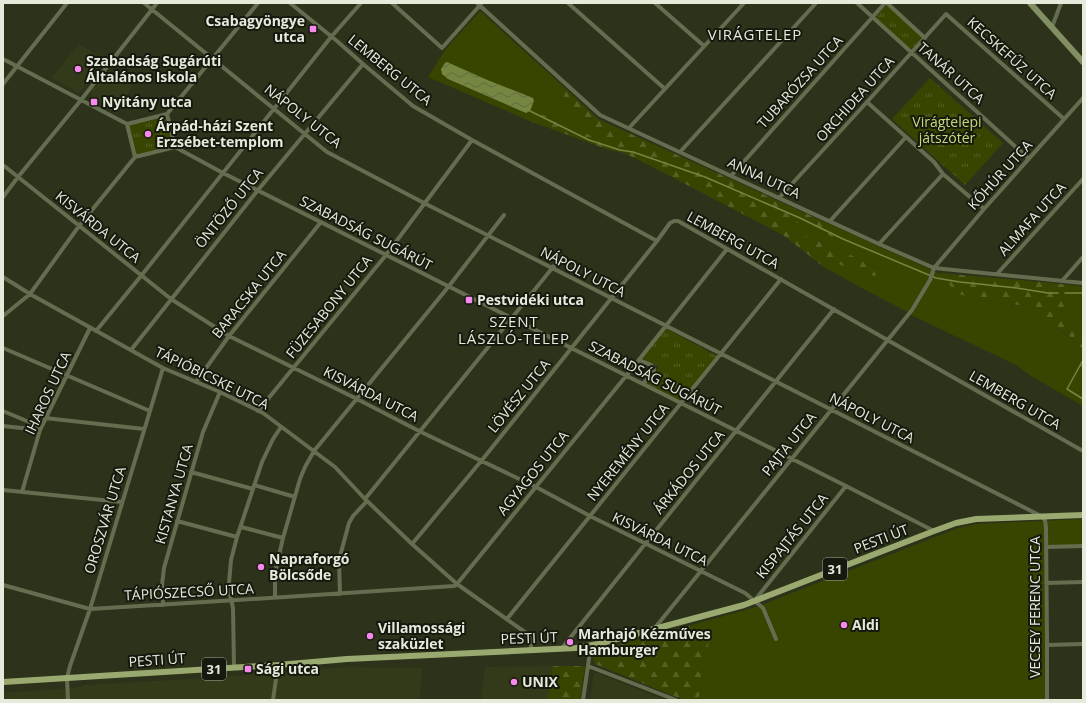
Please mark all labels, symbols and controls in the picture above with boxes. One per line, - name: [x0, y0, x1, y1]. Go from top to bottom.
- place label: Csabagyöngye utca: [205, 11, 305, 46]
- street label: KECSKEFŰZ UTCA: [964, 12, 1061, 103]
- marker: Csabagyöngye utca: [308, 24, 318, 34]
- district label: VIRÁGTELEP: [708, 24, 802, 44]
- street label: LEMBERG UTCA: [344, 30, 436, 109]
- street label: TUBARÓZSA UTCA: [753, 31, 847, 132]
- street label: TANÁR UTCA: [914, 38, 989, 108]
- place label: Szabadság Sugárúti Általános Iskola: [86, 51, 221, 86]
- street label: ORCHIDEA UTCA: [811, 52, 898, 145]
- marker: Szabadság Sugárúti Általános Iskola: [73, 64, 83, 74]
- street label: NÁPOLY UTCA: [261, 79, 346, 152]
- place label: Nyitány utca: [102, 92, 192, 111]
- marker: Nyitány utca: [89, 97, 99, 107]
- park label: Virágtelepi játszótér: [912, 112, 982, 147]
- place label: Árpád-házi Szent Erzsébet-templom: [156, 116, 284, 151]
- marker: Árpád-házi Szent Erzsébet-templom: [143, 129, 153, 139]
- street label: KŐHÚR UTCA: [963, 136, 1036, 214]
- street label: ANNA UTCA: [725, 152, 804, 203]
- street label: ÖNTÖZŐ UTCA: [190, 163, 267, 252]
- street label: ALMAFA UTCA: [993, 178, 1070, 260]
- street label: KISVÁRDA UTCA: [52, 186, 145, 267]
- street label: SZABADSÁG SUGÁRÚT: [297, 191, 436, 274]
- street label: LEMBERG UTCA: [684, 206, 783, 273]
- street label: NÁPOLY UTCA: [537, 242, 629, 301]
- street label: BARACSKA UTCA: [207, 245, 290, 342]
- street label: FÜZESABONY UTCA: [281, 251, 376, 362]
- place label: Pestvidéki utca: [477, 290, 584, 309]
- marker: Pestvidéki utca: [464, 295, 474, 305]
- district label: SZENT LÁSZLÓ-TELEP: [458, 311, 570, 348]
- street label: SZABADSÁG SUGÁRÚT: [586, 336, 725, 419]
- street label: TÁPIÓBICSKE UTCA: [152, 342, 273, 414]
- street label: IHAROS UTCA: [20, 348, 75, 437]
- street label: LÖVÉSZ UTCA: [483, 355, 554, 436]
- street label: KISVÁRDA UTCA: [320, 361, 422, 426]
- street label: LEMBERG UTCA: [966, 366, 1065, 434]
- street label: NÁPOLY UTCA: [826, 388, 918, 447]
- street label: NYEREMÉNY UTCA: [582, 399, 673, 504]
- street label: PAJTA UTCA: [757, 408, 820, 480]
- street label: AGYAGOS UTCA: [493, 426, 573, 519]
- street label: ÁRKÁDOS UTCA: [649, 426, 728, 518]
- street label: KISTANYA UTCA: [150, 442, 197, 546]
- street label: OROSZVÁR UTCA: [79, 464, 130, 576]
- street label: KISPAJTÁS UTCA: [751, 489, 832, 582]
- street label: KISVÁRDA UTCA: [609, 507, 711, 570]
- street label: PESTI ÚT: [851, 519, 911, 558]
- street label: VECSEY FERENC UTCA: [1025, 536, 1044, 678]
- place label: Napraforgó Bölcsőde: [269, 549, 350, 584]
- road number: 31: [823, 558, 847, 580]
- marker: Napraforgó Bölcsőde: [256, 562, 266, 572]
- street label: TÁPIÓSZECSŐ UTCA: [124, 579, 254, 604]
- place label: Aldi: [852, 615, 879, 634]
- place label: Villamossági szaküzlet: [378, 618, 465, 653]
- marker: Aldi: [839, 620, 849, 630]
- place label: Marhajó Kézműves Hamburger: [578, 624, 711, 659]
- street label: PESTI ÚT: [500, 627, 558, 648]
- marker: Villamossági szaküzlet: [365, 631, 375, 641]
- marker: Marhajó Kézműves Hamburger: [565, 637, 575, 647]
- street label: PESTI ÚT: [128, 648, 186, 671]
- road number: 31: [202, 658, 226, 680]
- place label: Sági utca: [256, 659, 319, 678]
- marker: Sági utca: [243, 664, 253, 674]
- place label: UNIX: [522, 672, 559, 691]
- marker: UNIX: [509, 677, 519, 687]

